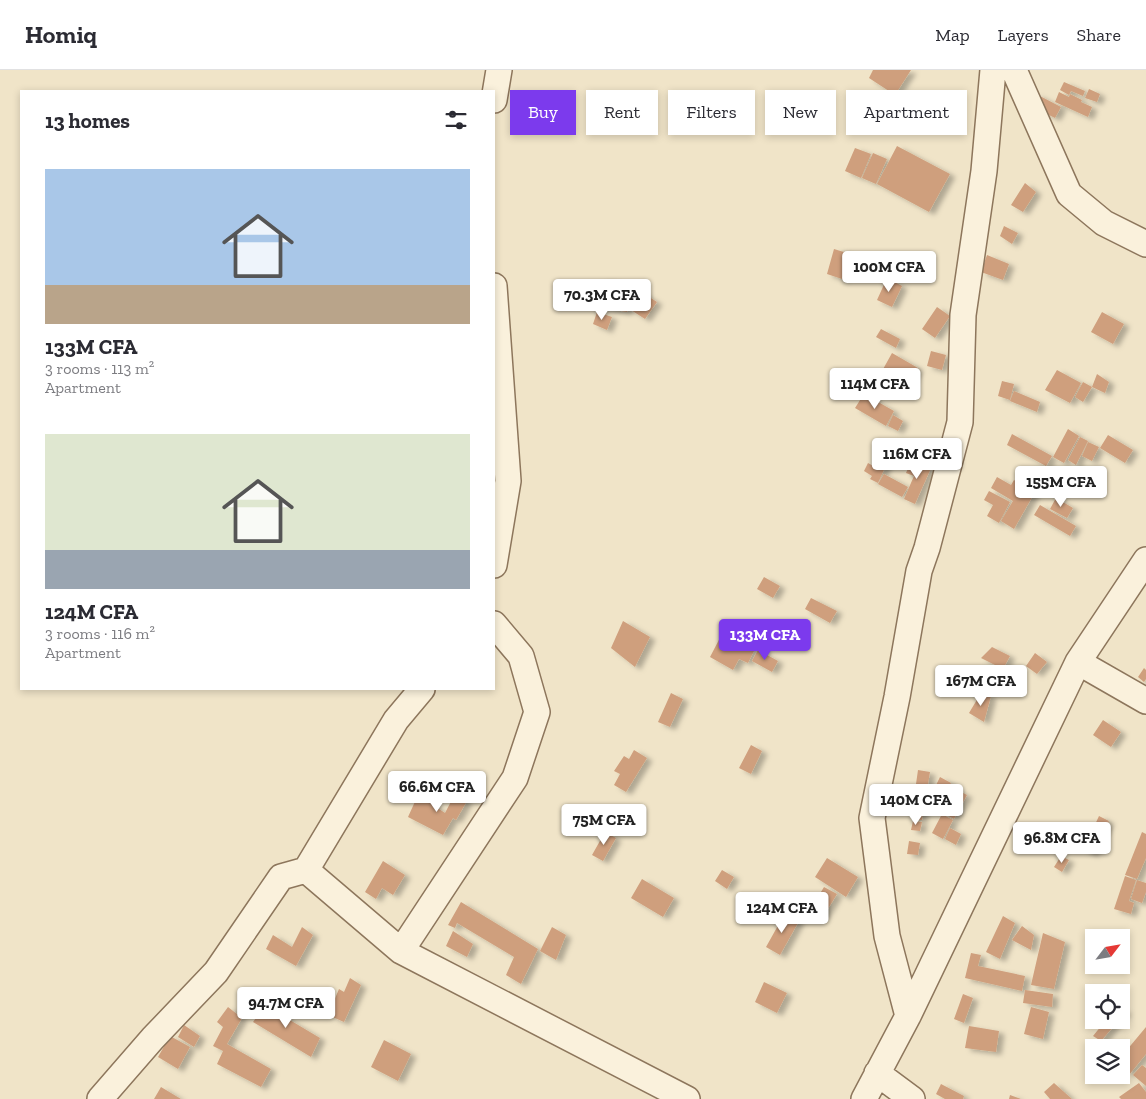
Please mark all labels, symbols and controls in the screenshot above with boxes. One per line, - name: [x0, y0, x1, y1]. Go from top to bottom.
- text: Homiq: [25, 20, 97, 49]
- text: Map: [935, 24, 970, 46]
- text: Layers: [998, 24, 1049, 46]
- text: Share: [1077, 24, 1121, 46]
- chip: Buy: [510, 90, 576, 135]
- chip: Rent: [586, 90, 658, 135]
- chip: Filters: [668, 90, 755, 135]
- chip: New: [765, 90, 836, 135]
- chip: Apartment: [846, 90, 967, 135]
- icon: filters: [442, 106, 470, 134]
- text: 13 homes: [45, 108, 130, 133]
- icon: home: [213, 201, 303, 291]
- pin: 100M CFA: [837, 250, 941, 293]
- text: 100M CFA: [853, 257, 925, 276]
- pin: 70.3M CFA: [545, 278, 659, 321]
- text: 70.3M CFA: [564, 285, 640, 304]
- text: 133M CFA: [45, 334, 137, 359]
- text: 3 rooms · 113 m²: [45, 359, 154, 378]
- pin: 114M CFA: [823, 368, 927, 410]
- text: 114M CFA: [841, 374, 909, 393]
- text: Apartment: [45, 378, 121, 397]
- pin: 116M CFA: [865, 438, 969, 480]
- text: 116M CFA: [883, 444, 951, 463]
- icon: home: [213, 466, 303, 556]
- pin: 155M CFA: [1009, 466, 1113, 508]
- text: 155M CFA: [1026, 472, 1096, 491]
- text: 124M CFA: [45, 599, 138, 624]
- pin: 133M CFA: [713, 618, 817, 661]
- text: 3 rooms · 116 m²: [45, 624, 155, 643]
- text: 133M CFA: [730, 625, 800, 644]
- text: Apartment: [45, 643, 121, 662]
- pin: 167M CFA: [929, 664, 1033, 707]
- text: 167M CFA: [946, 671, 1016, 690]
- pin: 66.6M CFA: [380, 770, 494, 813]
- text: 66.6M CFA: [399, 777, 475, 796]
- pin: 140M CFA: [864, 784, 968, 826]
- text: 140M CFA: [880, 790, 952, 809]
- pin: 75M CFA: [558, 804, 650, 846]
- text: 75M CFA: [572, 810, 636, 829]
- pin: 96.8M CFA: [1005, 822, 1119, 864]
- text: 96.8M CFA: [1024, 828, 1100, 847]
- pin: 124M CFA: [730, 892, 834, 934]
- text: 124M CFA: [746, 898, 818, 917]
- north arrow: [1085, 929, 1130, 974]
- map controls: [1085, 929, 1130, 1084]
- button: locate: [1085, 984, 1130, 1029]
- pin: 94.7M CFA: [229, 986, 343, 1029]
- text: 94.7M CFA: [248, 993, 324, 1012]
- button: layers: [1085, 1039, 1130, 1084]

